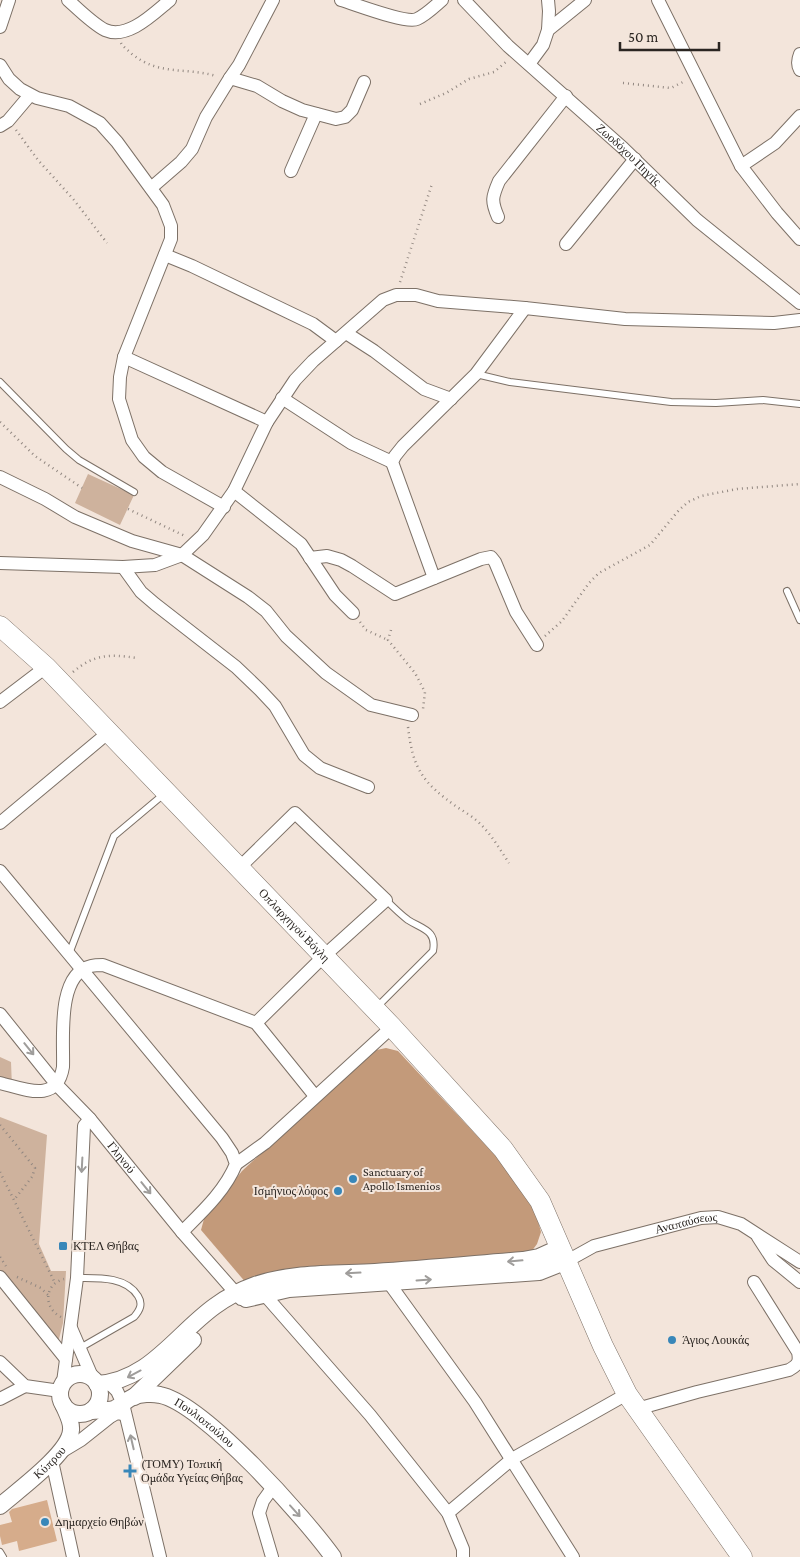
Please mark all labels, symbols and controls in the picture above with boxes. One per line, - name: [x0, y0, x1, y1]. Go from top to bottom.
- scale bar: [620, 20, 719, 52]
- text: 50 m: [628, 29, 658, 45]
- street label: Ζωοδόχου Πηγής: [594, 121, 664, 188]
- street label: Οπλαρχηγού Βόγλη: [256, 886, 333, 965]
- one-way arrow: [23, 1043, 34, 1056]
- street label: Γληνού: [104, 1139, 138, 1176]
- one-way arrow: [77, 1157, 86, 1173]
- place label: Sanctuary of Apollo Ismenios: [363, 1165, 440, 1193]
- marker: Sanctuary of Apollo Ismenios: [347, 1173, 359, 1185]
- one-way arrow: [141, 1181, 152, 1194]
- place label: Ισμήνιος λόφος: [254, 1184, 328, 1198]
- marker: Ισμήνιος λόφος: [332, 1185, 344, 1197]
- street label: Αναπαύσεως: [654, 1210, 718, 1237]
- place label: ΚΤΕΛ Θήβας: [73, 1239, 139, 1253]
- marker: ΚΤΕΛ Θήβας: [57, 1240, 69, 1252]
- one-way arrow: [507, 1256, 523, 1265]
- one-way arrow: [345, 1268, 361, 1277]
- one-way arrow: [415, 1276, 431, 1285]
- place label: Άγιος Λουκάς: [682, 1333, 749, 1347]
- marker: Άγιος Λουκάς: [666, 1334, 678, 1346]
- one-way arrow: [127, 1370, 142, 1379]
- street label: Πουλιοπούλου: [172, 1395, 237, 1451]
- one-way arrow: [127, 1434, 136, 1450]
- street label: Κύπρου: [31, 1443, 69, 1482]
- place label: (ΤΟΜΥ) Τοπική Ομάδα Υγείας Θήβας: [141, 1457, 243, 1485]
- marker: (ΤΟΜΥ) Τοπική Ομάδα Υγείας Θήβας: [123, 1464, 137, 1478]
- one-way arrow: [289, 1505, 300, 1518]
- place label: Δημαρχείο Θηβών: [55, 1515, 144, 1529]
- marker: Δημαρχείο Θηβών: [39, 1516, 51, 1528]

